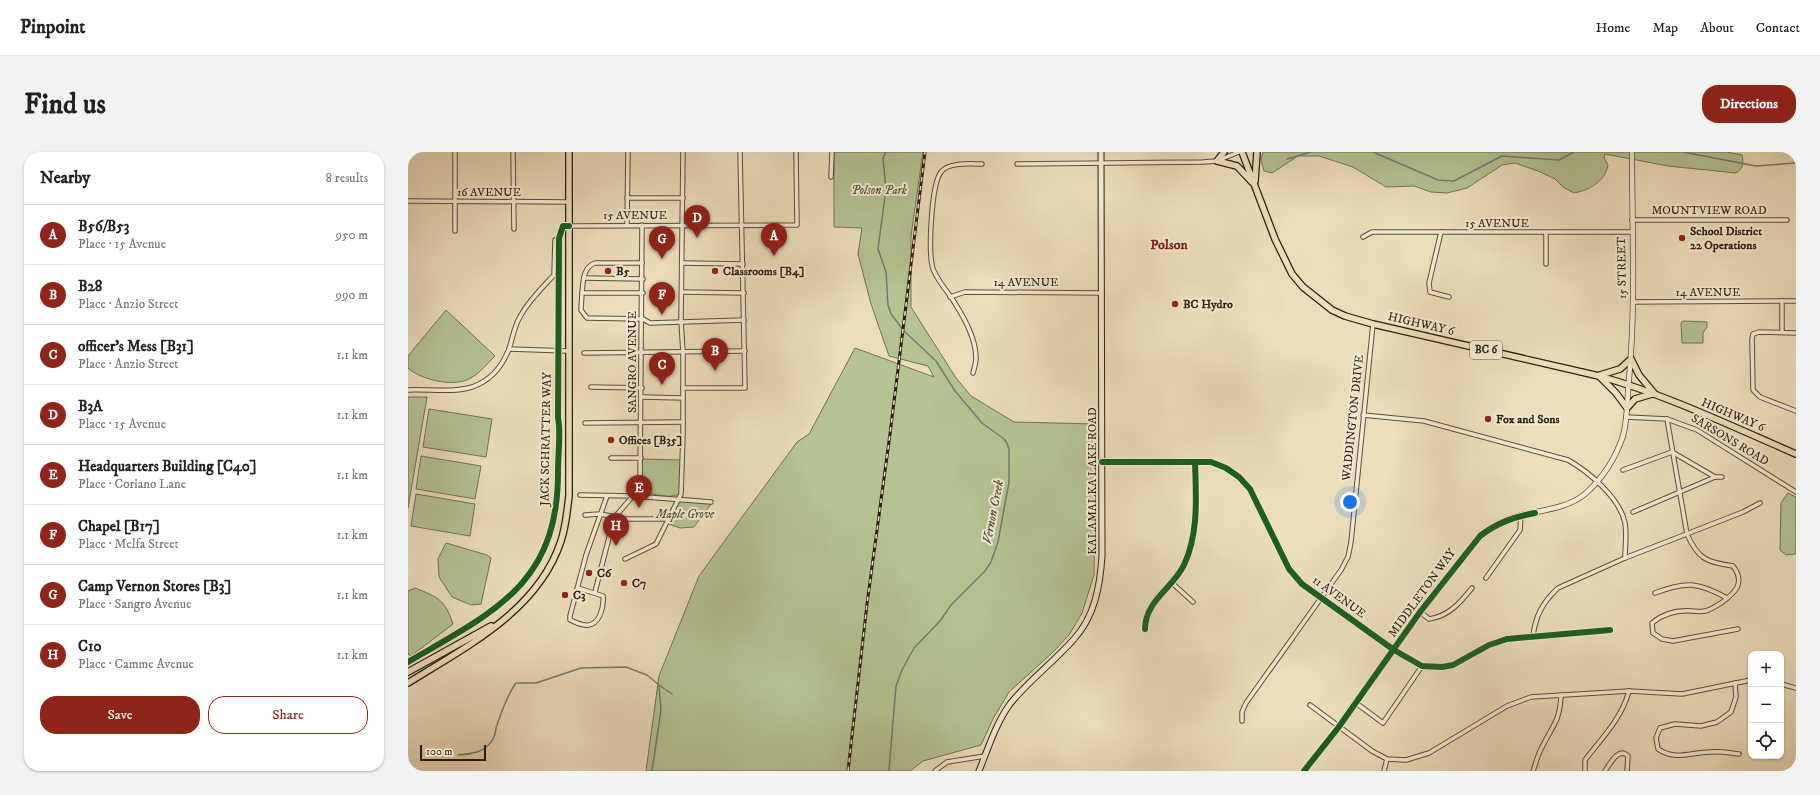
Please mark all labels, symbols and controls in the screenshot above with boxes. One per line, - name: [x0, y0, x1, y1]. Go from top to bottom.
- text: Pinpoint: [20, 16, 85, 39]
- text: Home: [1596, 19, 1630, 37]
- text: Map: [1652, 19, 1678, 37]
- text: About: [1700, 19, 1734, 37]
- text: Contact: [1756, 19, 1800, 37]
- button: Directions: [1702, 85, 1796, 123]
- text: Find us: [24, 87, 106, 122]
- text: Nearby: [40, 167, 90, 189]
- text: 8 results: [326, 170, 368, 186]
- park label: Polson Park: [851, 183, 907, 198]
- street label: 16 AVENUE: [457, 185, 522, 200]
- street label: MOUNTVIEW ROAD: [1651, 203, 1767, 218]
- pin: D: [684, 205, 710, 238]
- street label: 15 AVENUE: [603, 208, 667, 223]
- street label: 15 AVENUE: [1465, 216, 1529, 231]
- text: B56/B53: [78, 217, 129, 236]
- pin: A: [761, 223, 787, 256]
- place label: School District 22 Operations: [1690, 224, 1762, 253]
- pin: G: [649, 226, 675, 259]
- text: A: [49, 227, 57, 243]
- text: 950 m: [336, 227, 368, 243]
- marker: School District 22 Operations: [1677, 233, 1687, 243]
- text: Place · 15 Avenue: [78, 236, 166, 252]
- district label: Polson: [1150, 236, 1188, 254]
- street label: 15 STREET: [1614, 237, 1630, 299]
- place label: B5: [616, 264, 630, 279]
- place label: Classrooms [B4]: [723, 264, 804, 279]
- marker: B5: [603, 266, 613, 276]
- marker: Classrooms [B4]: [710, 266, 720, 276]
- street label: 14 AVENUE: [994, 275, 1059, 290]
- text: B28: [78, 277, 102, 296]
- pin: F: [649, 282, 675, 315]
- street label: 14 AVENUE: [1676, 285, 1741, 300]
- text: B: [49, 287, 57, 303]
- text: 990 m: [335, 287, 368, 303]
- text: Place · Anzio Street: [78, 296, 179, 312]
- place label: BC Hydro: [1183, 297, 1233, 312]
- marker: BC Hydro: [1170, 299, 1180, 309]
- street label: HIGHWAY 6: [1386, 309, 1456, 339]
- street label: SANGRO AVENUE: [625, 310, 640, 413]
- text: officer's Mess [B31]: [78, 337, 194, 356]
- pin: B: [702, 338, 728, 371]
- road number: BC 6: [1470, 341, 1502, 359]
- text: C: [49, 347, 57, 363]
- text: 1.1 km: [336, 347, 368, 363]
- pin: C: [649, 352, 675, 385]
- street label: WADDINGTON DRIVE: [1339, 354, 1367, 483]
- text: Place · Anzio Street: [78, 356, 179, 372]
- street label: JACK SCHRATTER WAY: [537, 372, 555, 507]
- street label: HIGHWAY 6: [1699, 395, 1768, 435]
- text: B3A: [78, 397, 103, 416]
- text: D: [48, 407, 58, 423]
- text: 1.1 km: [336, 407, 368, 423]
- street label: KALAMALKA LAKE ROAD: [1085, 407, 1100, 555]
- street label: SARSONS ROAD: [1688, 411, 1772, 469]
- place label: Fox and Sons: [1496, 412, 1560, 427]
- marker: Fox and Sons: [1483, 414, 1493, 424]
- text: Place · 15 Avenue: [78, 416, 166, 432]
- place label: Offices [B35]: [619, 433, 682, 448]
- marker: Offices [B35]: [606, 435, 616, 445]
- text: Headquarters Building [C40]: [78, 457, 257, 476]
- text: E: [48, 467, 58, 483]
- text: 1.1 km: [336, 467, 368, 483]
- pin: E: [626, 475, 652, 508]
- text: Place · Coriano Lane: [78, 476, 186, 492]
- water label: Vernon Creek: [979, 478, 1007, 545]
- your location: [1340, 492, 1360, 512]
- park label: Maple Grove: [655, 507, 715, 522]
- pin: H: [603, 513, 629, 546]
- text: Chapel [B17]: [78, 517, 160, 536]
- text: F: [49, 527, 57, 543]
- text: 1.1 km: [336, 527, 368, 543]
- text: Place · Melfa Street: [78, 536, 179, 552]
- street label: MIDDLETON WAY: [1385, 545, 1460, 640]
- place label: C6: [597, 566, 612, 581]
- marker: C6: [584, 568, 594, 578]
- street label: 11 AVENUE: [1309, 573, 1369, 622]
- place label: C7: [632, 576, 646, 591]
- text: Camp Vernon Stores [B3]: [78, 577, 231, 596]
- marker: C7: [619, 578, 629, 588]
- text: G: [48, 587, 58, 603]
- text: 1.1 km: [336, 587, 368, 603]
- place label: C3: [573, 588, 586, 603]
- marker: C3: [560, 590, 570, 600]
- text: Place · Sangro Avenue: [78, 596, 192, 612]
- text: C10: [78, 637, 102, 656]
- text: H: [48, 647, 58, 663]
- text: 1.1 km: [336, 647, 368, 663]
- map controls: [1748, 651, 1784, 759]
- button: +: [1748, 651, 1784, 687]
- text: Place · Camme Avenue: [78, 656, 194, 672]
- button: −: [1748, 687, 1784, 723]
- button: Save: [40, 696, 200, 734]
- button: Share: [208, 696, 368, 734]
- button: locate: [1748, 723, 1784, 759]
- scale bar: [420, 743, 486, 762]
- text: 100 m: [426, 745, 452, 759]

